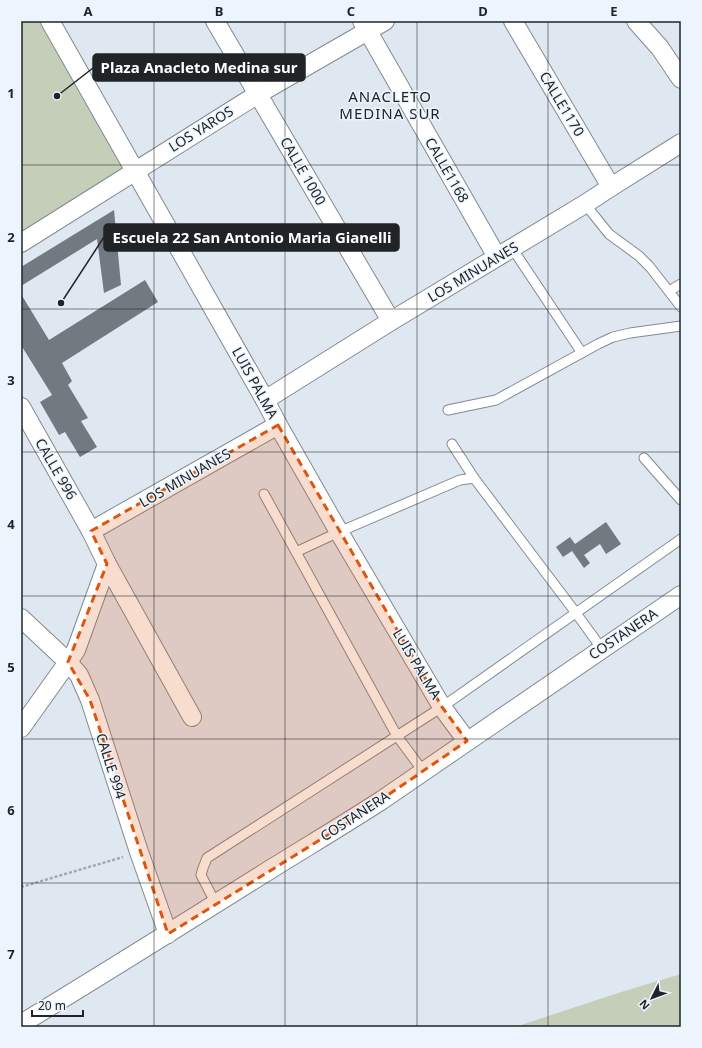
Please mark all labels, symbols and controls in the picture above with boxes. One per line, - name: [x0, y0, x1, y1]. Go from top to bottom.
- text: A: [84, 2, 93, 20]
- text: B: [215, 2, 223, 20]
- text: C: [347, 2, 355, 20]
- text: D: [478, 2, 488, 20]
- text: E: [610, 2, 618, 20]
- callout: Plaza Anacleto Medina sur: [93, 54, 305, 81]
- text: Plaza Anacleto Medina sur: [101, 57, 298, 77]
- street label: CALLE1170: [536, 68, 589, 140]
- text: 1: [7, 84, 15, 102]
- district label: ANACLETO MEDINA SUR: [339, 86, 441, 123]
- street label: LOS YAROS: [165, 101, 237, 156]
- street label: CALLE 1000: [276, 133, 331, 208]
- street label: CALLE1168: [421, 134, 474, 206]
- callout: Escuela 22 San Antonio Maria Gianelli: [104, 224, 399, 251]
- text: Escuela 22 San Antonio Maria Gianelli: [113, 227, 391, 247]
- text: 2: [7, 228, 15, 246]
- street label: LOS MINUANES: [424, 237, 522, 306]
- street label: LUIS PALMA: [228, 344, 283, 422]
- text: 3: [7, 371, 15, 389]
- street label: CALLE 996: [31, 435, 82, 503]
- street label: LOS MINUANES: [136, 444, 234, 511]
- text: 4: [7, 515, 15, 533]
- street label: COSTANERA: [585, 604, 661, 664]
- street label: LUIS PALMA: [389, 625, 446, 703]
- text: 5: [7, 658, 15, 676]
- street label: CALLE 994: [92, 731, 131, 801]
- street label: COSTANERA: [316, 786, 393, 845]
- text: 6: [7, 801, 15, 819]
- text: 7: [7, 945, 15, 963]
- north arrow: [632, 978, 672, 1018]
- scale bar: [32, 992, 83, 1018]
- text: 20 m: [38, 997, 66, 1014]
- text: N: [636, 997, 653, 1013]

